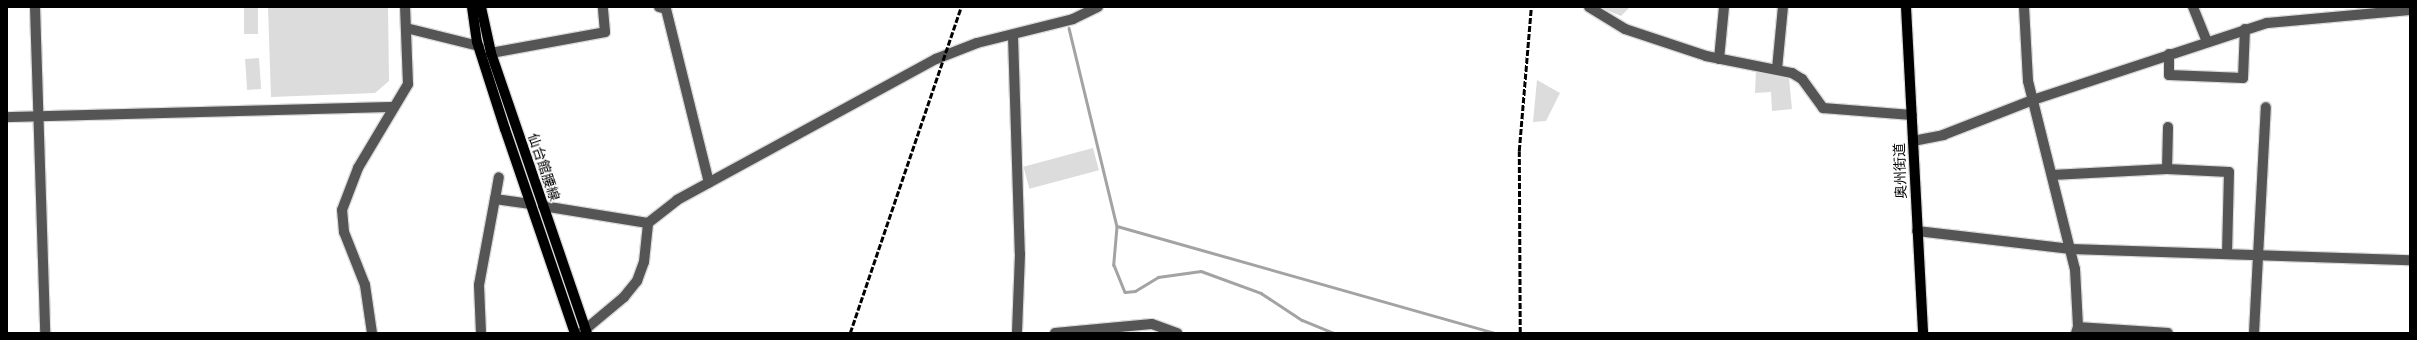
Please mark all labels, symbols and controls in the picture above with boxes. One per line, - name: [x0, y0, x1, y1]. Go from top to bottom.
- street label: 仙台館腰線: [525, 131, 563, 203]
- street label: 奥州街道: [1891, 143, 1909, 199]

